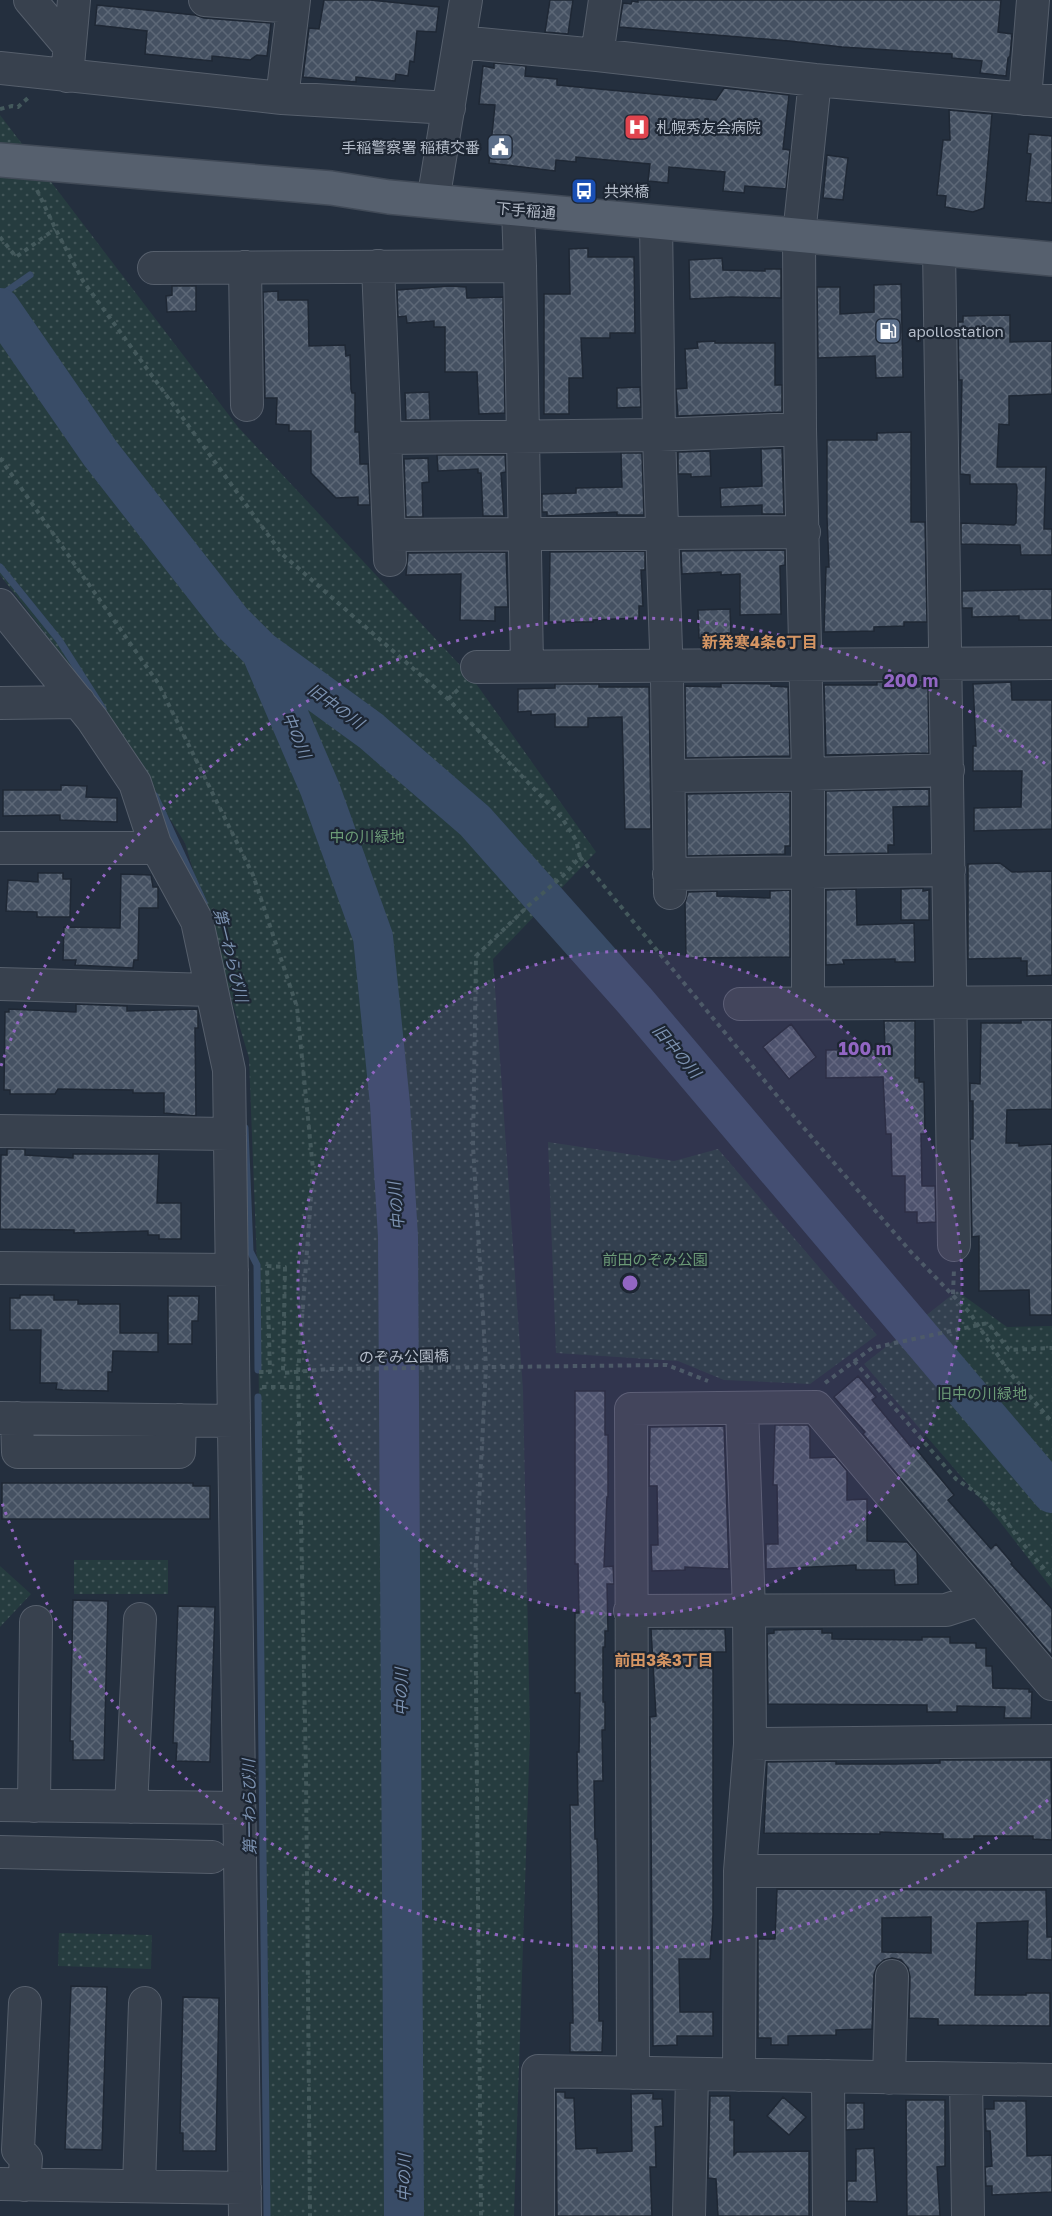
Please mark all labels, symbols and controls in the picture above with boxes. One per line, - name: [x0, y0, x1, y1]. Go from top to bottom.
- hospital icon: 札幌秀友会病院: [622, 112, 652, 142]
- place label: 札幌秀友会病院: [656, 118, 761, 136]
- public building icon: 手稲警察署 稲積交番: [485, 132, 515, 162]
- place label: 手稲警察署 稲積交番: [341, 138, 480, 156]
- bus stop icon: 共栄橋: [569, 176, 599, 206]
- place label: 共栄橋: [604, 182, 649, 200]
- street label: 下手稲通: [495, 198, 557, 222]
- fuel station icon: apollostation: [873, 316, 903, 346]
- place label: apollostation: [908, 322, 1004, 340]
- district label: 新発寒4条6丁目: [702, 632, 818, 652]
- text: 200 m: [884, 669, 938, 691]
- water label: 旧中の川: [304, 679, 369, 734]
- water label: 中の川: [278, 709, 316, 763]
- park label: 中の川緑地: [329, 827, 405, 845]
- water label: 第一わらび川: [210, 906, 253, 1006]
- water label: 旧中の川: [649, 1020, 707, 1083]
- text: 100 m: [839, 1037, 891, 1059]
- water label: 中の川: [384, 1179, 408, 1231]
- park label: 前田のぞみ公園: [602, 1250, 708, 1268]
- centre of rings: [620, 1273, 640, 1293]
- street label: のぞみ公園橋: [359, 1346, 449, 1366]
- park label: 旧中の川緑地: [937, 1384, 1027, 1402]
- district label: 前田3条3丁目: [614, 1650, 714, 1670]
- water label: 中の川: [391, 1666, 411, 1716]
- water label: 第一わらび川: [238, 1757, 260, 1855]
- water label: 中の川: [394, 2152, 414, 2202]

